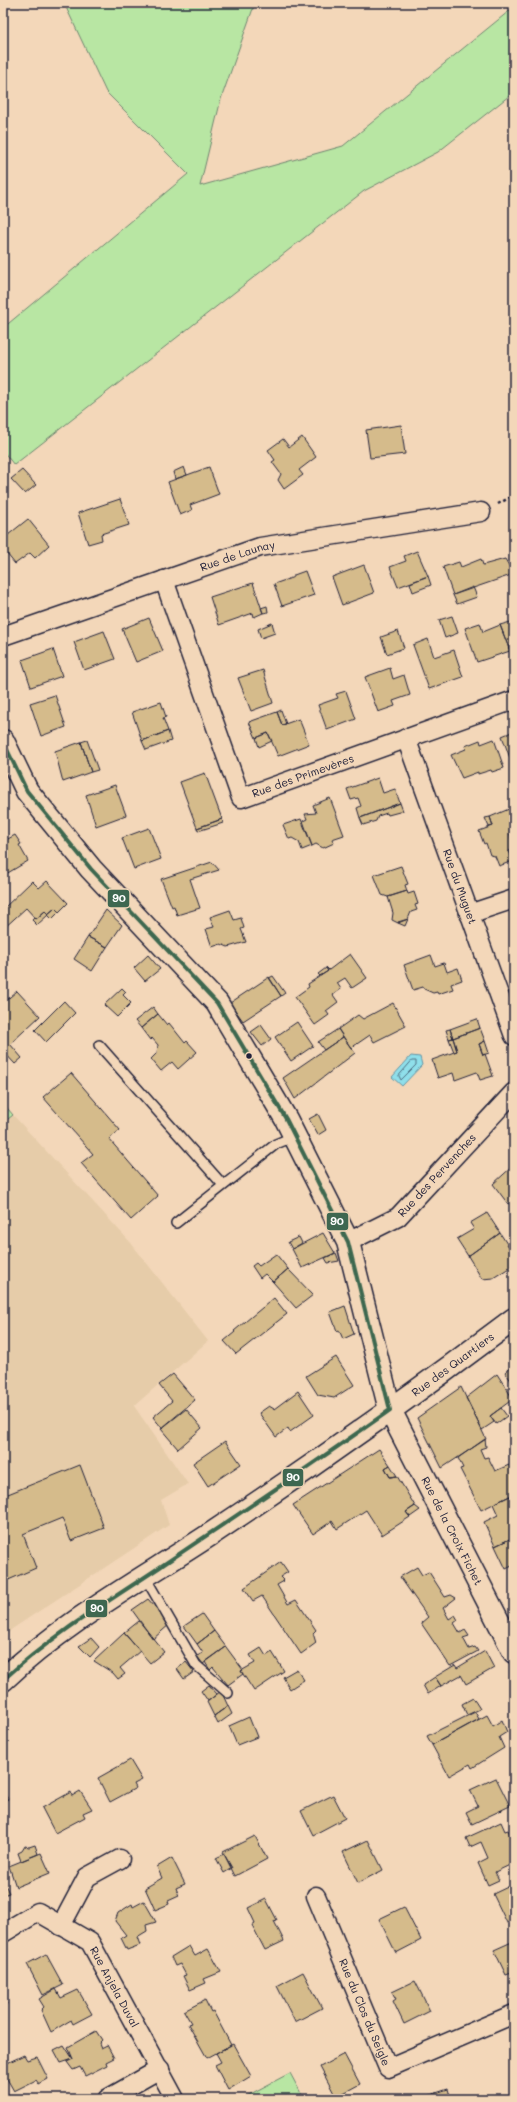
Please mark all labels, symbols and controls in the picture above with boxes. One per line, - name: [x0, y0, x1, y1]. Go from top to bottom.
- street label: Rue de Launay: [198, 537, 276, 574]
- street label: Rue des Primevères: [250, 750, 356, 800]
- street label: Rue du Muguet: [440, 847, 481, 926]
- line badge: 90: [107, 889, 130, 908]
- text: 90: [112, 890, 126, 905]
- unlabelled marker: [244, 1051, 254, 1061]
- street label: Rue des Pervenches: [394, 1130, 479, 1220]
- line badge: 90: [326, 1212, 349, 1231]
- text: 90: [330, 1213, 344, 1228]
- street label: Rue des Quartiers: [408, 1329, 497, 1399]
- line badge: 90: [282, 1468, 304, 1487]
- text: 90: [286, 1469, 300, 1484]
- street label: Rue de la Croix Fichet: [418, 1474, 487, 1588]
- line badge: 90: [85, 1599, 108, 1618]
- text: 90: [90, 1600, 104, 1615]
- street label: Rue Anjela Duval: [87, 1944, 143, 2030]
- street label: Rue du Clos du Seigle: [336, 1956, 394, 2068]

